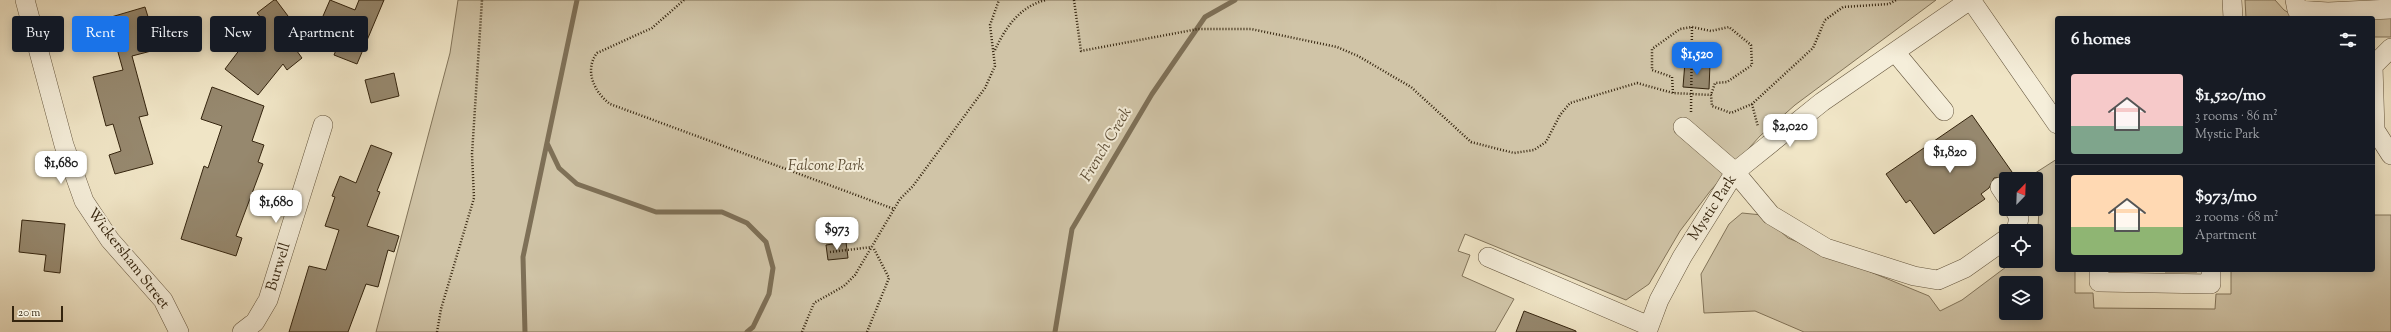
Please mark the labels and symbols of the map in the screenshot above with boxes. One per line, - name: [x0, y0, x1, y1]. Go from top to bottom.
- pin: $1,520: [1664, 42, 1730, 76]
- water label: French Creek: [1076, 103, 1138, 187]
- pin: $2,020: [1757, 114, 1823, 148]
- pin: $1,820: [1917, 140, 1983, 174]
- pin: $1,680: [28, 151, 94, 185]
- park label: Falcone Park: [788, 156, 864, 177]
- street label: Mystic Park: [1684, 171, 1742, 245]
- north arrow: [1999, 172, 2043, 216]
- pin: $1,680: [243, 190, 309, 224]
- street label: Wickersham Street: [82, 204, 174, 314]
- pin: $973: [813, 217, 861, 251]
- street label: Burwell: [262, 240, 296, 294]
- scale bar: [12, 304, 63, 323]

